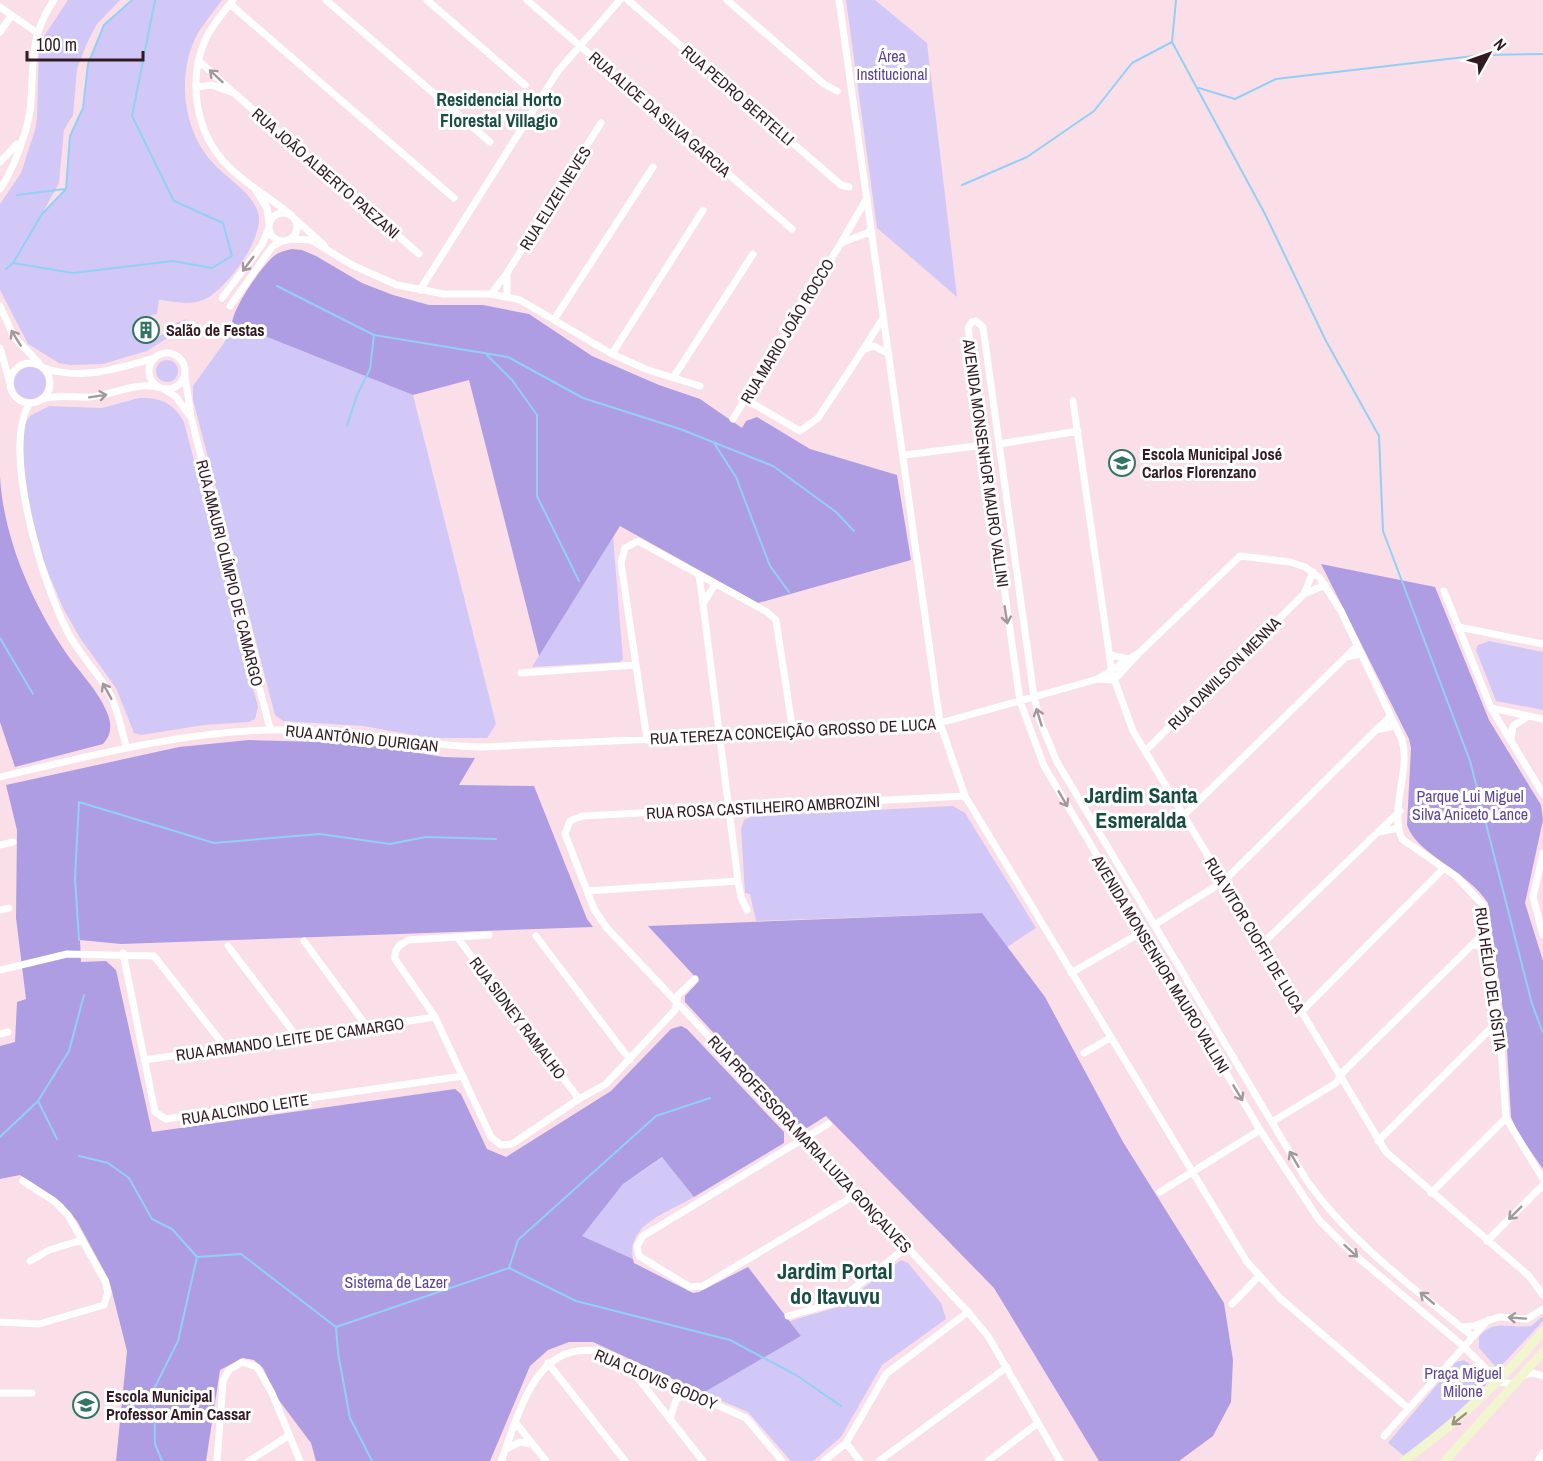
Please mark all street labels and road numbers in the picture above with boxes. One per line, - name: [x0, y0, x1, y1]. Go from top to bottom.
- street label: RUA PEDRO BERTELLI: [677, 40, 799, 150]
- street label: RUA ALICE DA SILVA GARCIA: [584, 46, 736, 182]
- street label: RUA JOÃO ALBERTO PAEZANI: [247, 103, 405, 243]
- street label: RUA ELIZEI NEVES: [514, 142, 596, 254]
- street label: RUA MARIO JOÃO ROCCO: [735, 254, 839, 408]
- street label: AVENIDA MONSENHOR MAURO VALLINI: [958, 337, 1014, 588]
- street label: RUA AMAURI OLÍMPIO DE CAMARGO: [191, 458, 269, 688]
- street label: RUA DAWILSON MENNA: [1163, 612, 1285, 734]
- street label: RUA TEREZA CONCEIÇÃO GROSSO DE LUCA: [649, 713, 937, 749]
- street label: RUA ANTÔNIO DURIGAN: [284, 719, 440, 757]
- street label: RUA ROSA CASTILHEIRO AMBROZINI: [646, 790, 880, 824]
- street label: AVENIDA MONSENHOR MAURO VALLINI: [1087, 850, 1235, 1077]
- street label: RUA VITOR CIOFFI DE LUCA: [1200, 853, 1310, 1017]
- street label: RUA HÉLIO DEL CÍSTIA: [1470, 906, 1512, 1052]
- street label: RUA SIDNEY RAMALHO: [465, 952, 571, 1084]
- street label: RUA ARMANDO LEITE DE CAMARGO: [174, 1012, 406, 1066]
- street label: RUA PROFESSORA MARIA LUIZA GONÇALVES: [703, 1030, 917, 1258]
- street label: RUA ALCINDO LEITE: [180, 1088, 310, 1130]
- street label: RUA CLOVIS GODOY: [591, 1343, 721, 1415]

